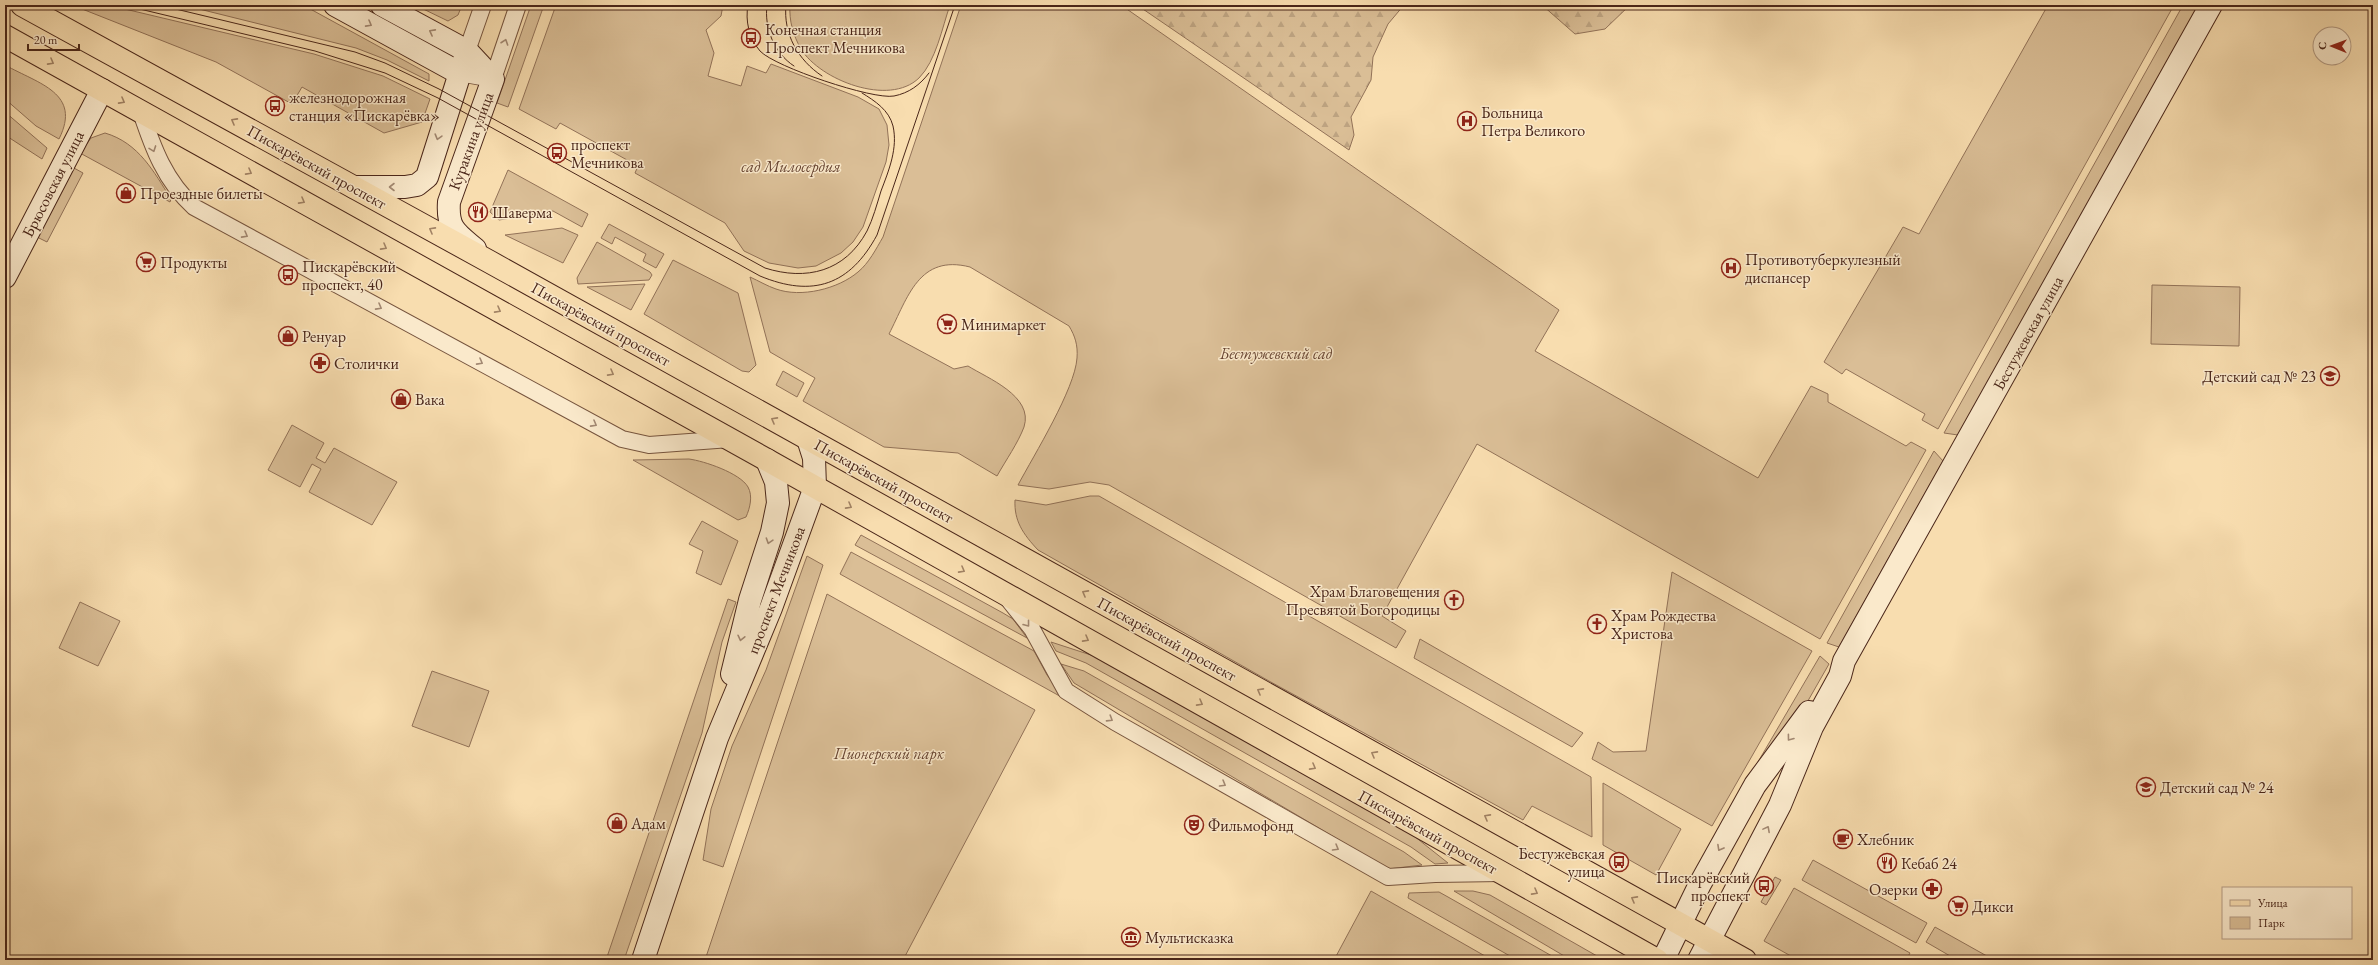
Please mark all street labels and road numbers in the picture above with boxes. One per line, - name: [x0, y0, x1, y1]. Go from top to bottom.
- street label: Куракина улица: [444, 89, 499, 193]
- street label: Пискарёвский проспект: [244, 120, 391, 214]
- street label: Брюсовская улица: [17, 127, 89, 241]
- street label: Бестужевская улица: [1988, 272, 2068, 394]
- street label: Пискарёвский проспект: [528, 277, 675, 371]
- street label: Пискарёвский проспект: [811, 434, 958, 528]
- street label: проспект Мечникова: [742, 523, 810, 657]
- street label: Пискарёвский проспект: [1094, 592, 1241, 686]
- street label: Пискарёвский проспект: [1355, 785, 1502, 879]

